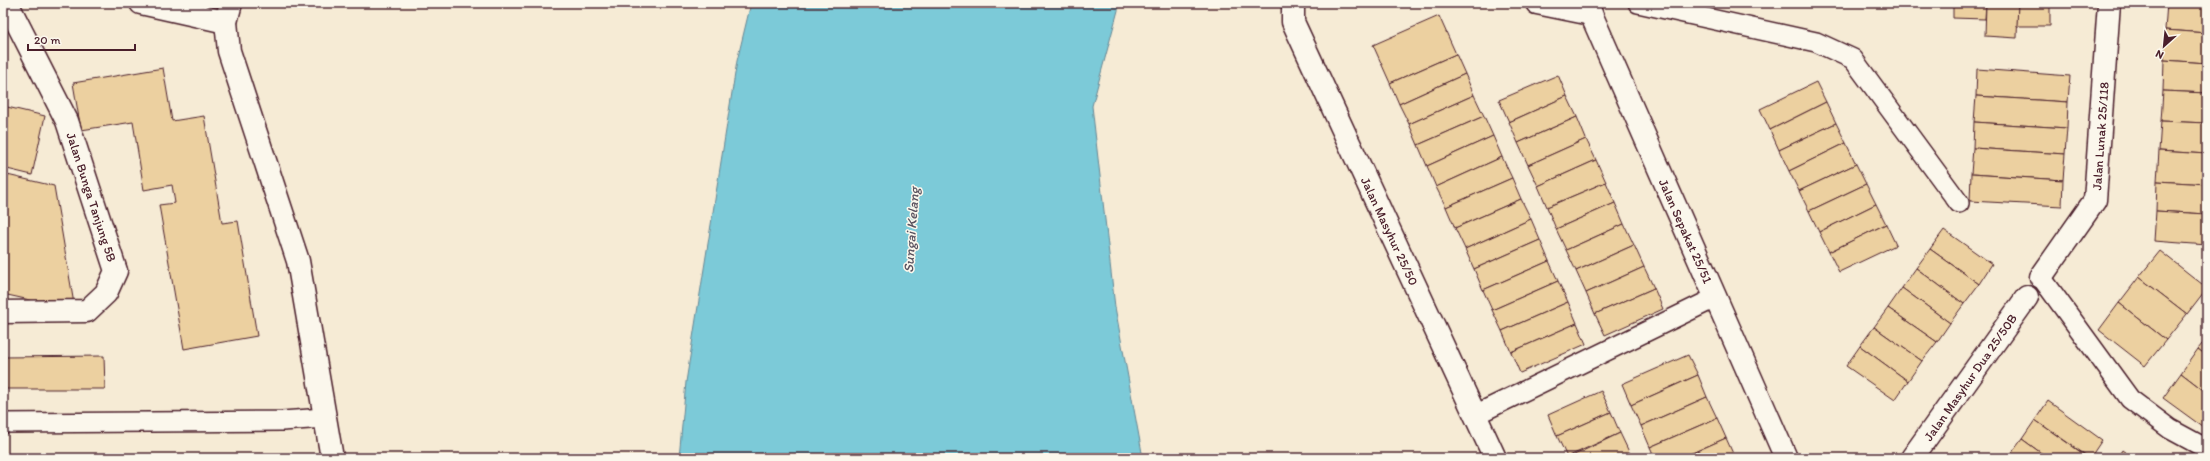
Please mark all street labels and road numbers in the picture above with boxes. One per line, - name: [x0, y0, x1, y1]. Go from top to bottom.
- street label: Jalan Lunak 25/118: [2089, 81, 2112, 191]
- street label: Jalan Bunga Tanjung 5B: [64, 131, 120, 264]
- street label: Jalan Masyhur 25/50: [1358, 175, 1421, 288]
- street label: Jalan Sepakat 25/51: [1656, 177, 1715, 286]
- street label: Jalan Masyhur Dua 25/50B: [1921, 311, 2020, 444]

